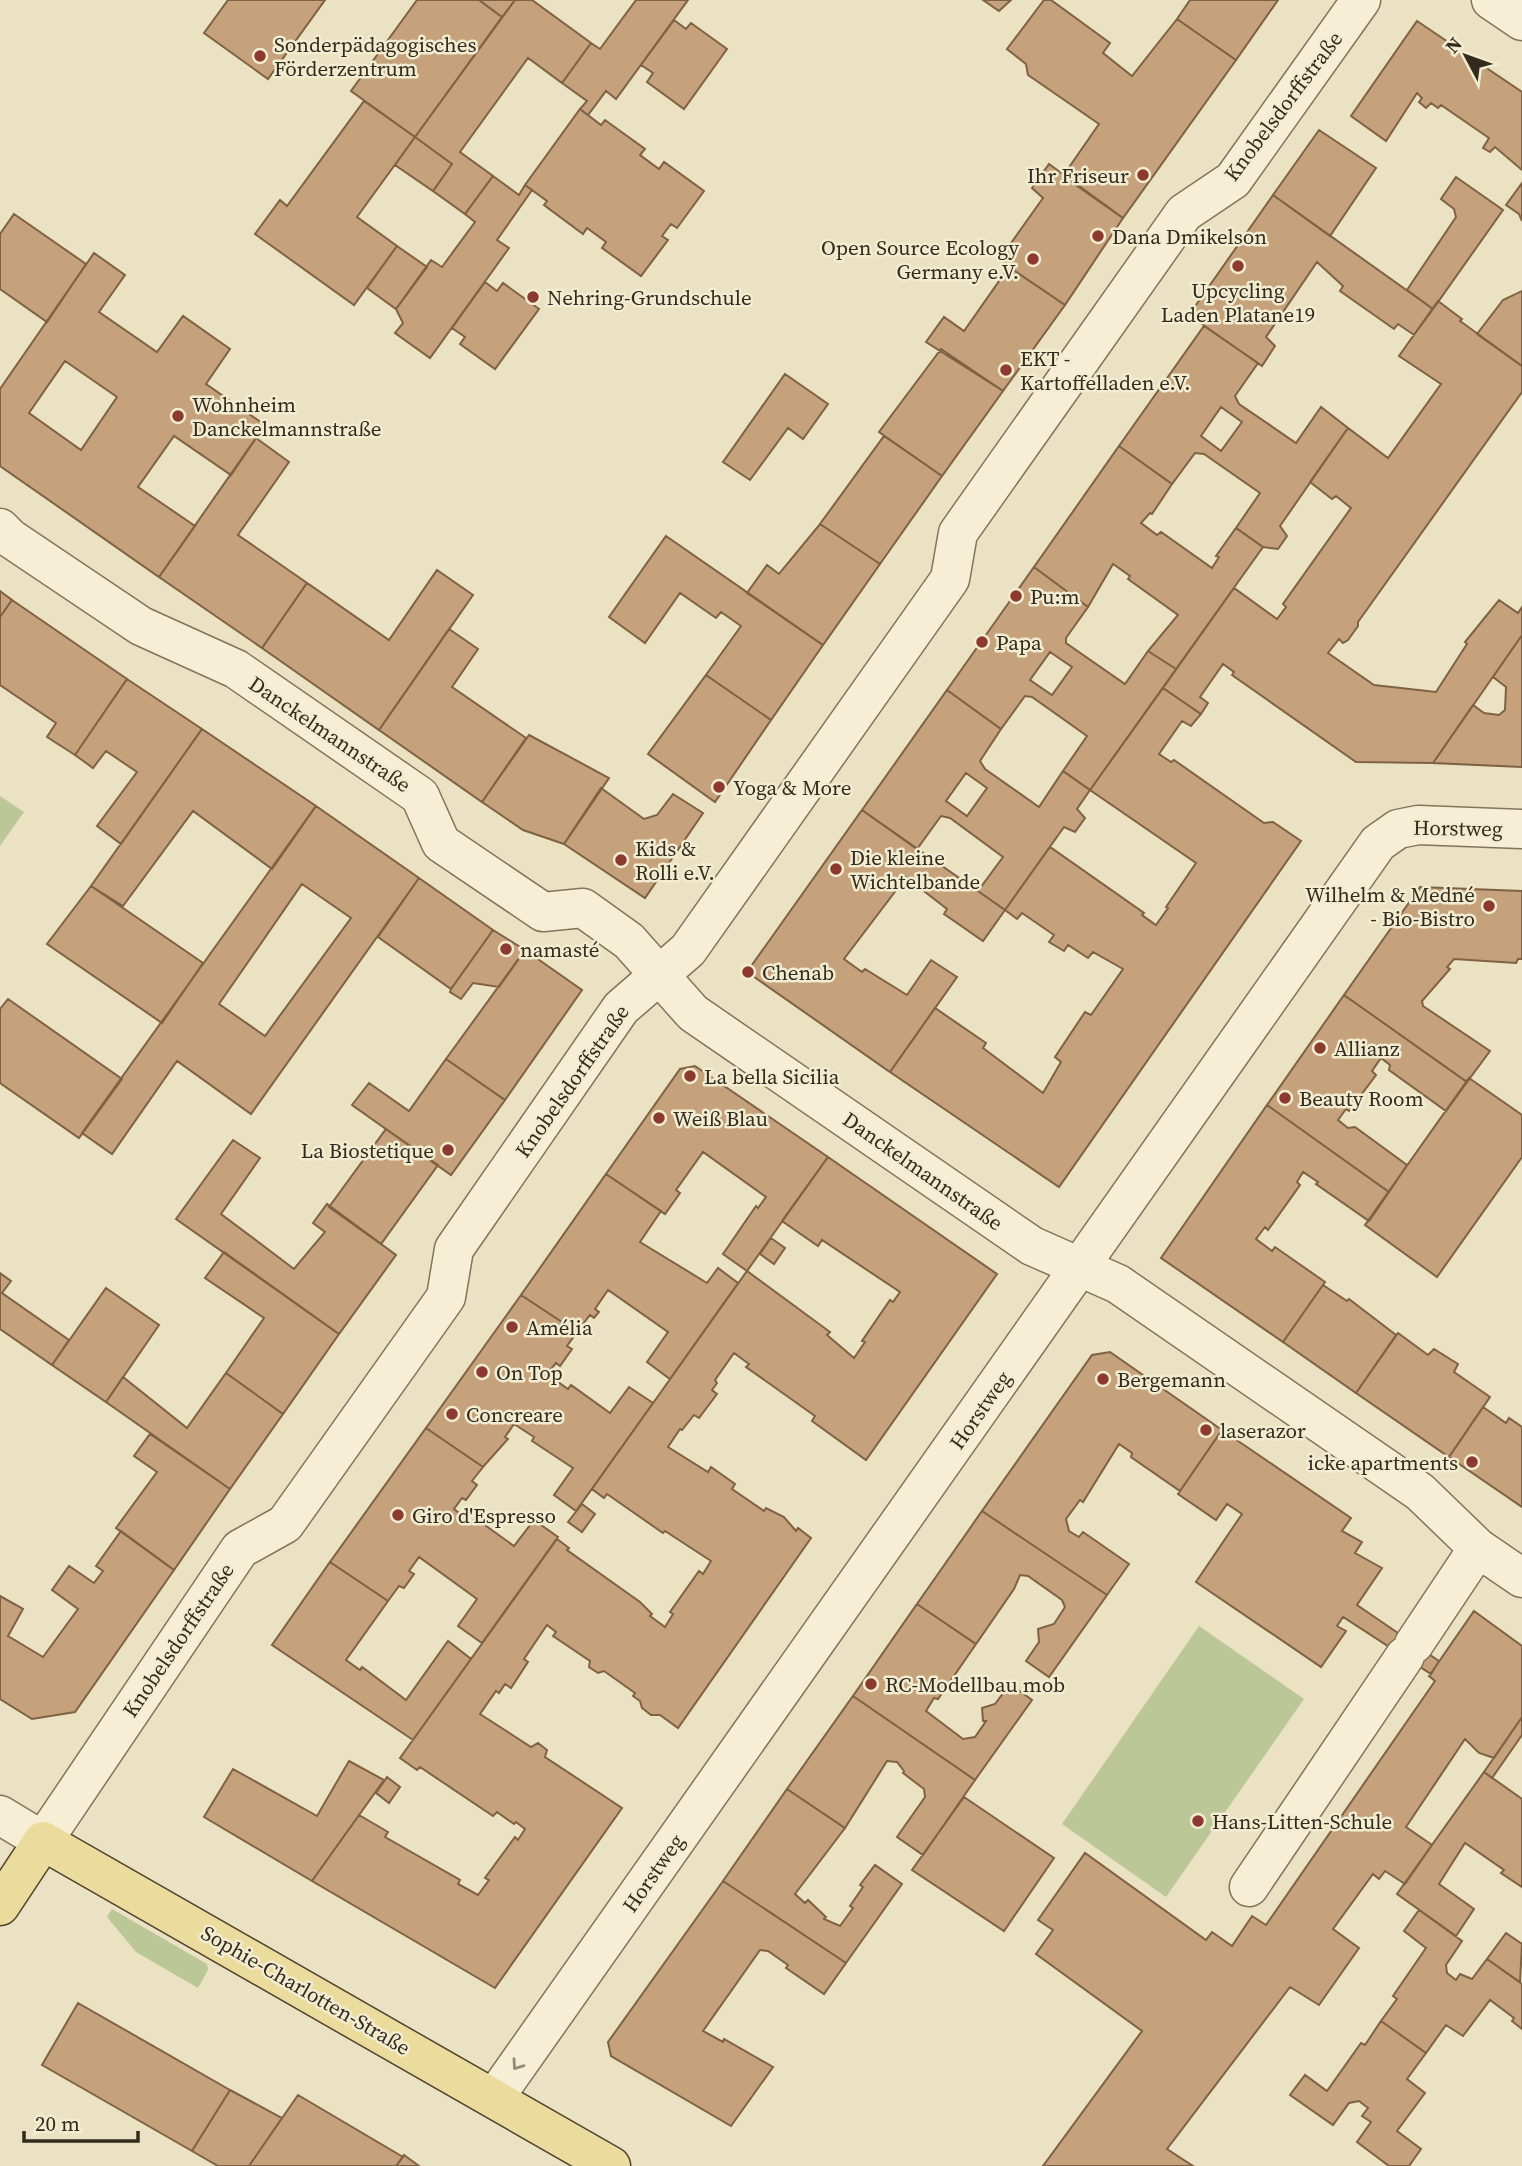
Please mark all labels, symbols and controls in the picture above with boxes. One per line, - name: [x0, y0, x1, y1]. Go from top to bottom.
- north arrow: [1431, 21, 1501, 91]
- street label: Knobelsdorffstraße: [1217, 25, 1349, 187]
- place label: Sonderpädagogisches Förderzentrum: [274, 30, 477, 83]
- text: N: [1439, 31, 1468, 59]
- marker: Sonderpädagogisches Förderzentrum: [252, 48, 268, 64]
- place label: Ihr Friseur: [1027, 161, 1129, 190]
- marker: Ihr Friseur: [1135, 167, 1151, 183]
- place label: Dana Dmikelson: [1112, 222, 1267, 251]
- marker: Dana Dmikelson: [1090, 228, 1106, 244]
- place label: Open Source Ecology Germany e.V.: [821, 233, 1019, 286]
- marker: Open Source Ecology Germany e.V.: [1025, 251, 1041, 267]
- marker: Upcycling Laden Platane19: [1230, 258, 1246, 274]
- place label: Upcycling Laden Platane19: [1161, 276, 1315, 329]
- place label: Nehring-Grundschule: [547, 283, 752, 312]
- marker: Nehring-Grundschule: [525, 289, 541, 305]
- place label: EKT - Kartoffelladen e.V.: [1020, 344, 1191, 397]
- marker: EKT - Kartoffelladen e.V.: [998, 362, 1014, 378]
- place label: Wohnheim Danckelmannstraße: [192, 390, 381, 443]
- marker: Wohnheim Danckelmannstraße: [170, 408, 186, 424]
- place label: Pu:m: [1030, 582, 1080, 611]
- marker: Pu:m: [1008, 588, 1024, 604]
- place label: Papa: [996, 628, 1042, 657]
- marker: Papa: [974, 634, 990, 650]
- street label: Danckelmannstraße: [243, 669, 417, 799]
- place label: Yoga & More: [733, 773, 851, 802]
- marker: Yoga & More: [711, 779, 727, 795]
- street label: Horstweg: [1413, 813, 1503, 843]
- place label: Kids & Rolli e.V.: [635, 834, 715, 887]
- place label: Die kleine Wichtelbande: [850, 843, 980, 896]
- marker: Kids & Rolli e.V.: [613, 852, 629, 868]
- marker: Die kleine Wichtelbande: [828, 861, 844, 877]
- place label: Wilhelm & Medné - Bio-Bistro: [1305, 880, 1475, 933]
- marker: Wilhelm & Medné - Bio-Bistro: [1481, 898, 1497, 914]
- place label: namasté: [520, 935, 600, 964]
- marker: namasté: [498, 941, 514, 957]
- place label: Chenab: [762, 958, 834, 987]
- marker: Chenab: [740, 964, 756, 980]
- street label: Knobelsdorffstraße: [508, 999, 636, 1163]
- place label: Allianz: [1334, 1034, 1400, 1063]
- marker: Allianz: [1312, 1040, 1328, 1056]
- place label: La bella Sicilia: [704, 1062, 840, 1091]
- marker: La bella Sicilia: [682, 1068, 698, 1084]
- place label: Beauty Room: [1299, 1084, 1424, 1113]
- marker: Beauty Room: [1277, 1090, 1293, 1106]
- place label: Weiß Blau: [673, 1104, 768, 1133]
- street label: Danckelmannstraße: [837, 1105, 1009, 1237]
- marker: Weiß Blau: [651, 1110, 667, 1126]
- place label: La Biostetique: [301, 1136, 434, 1165]
- marker: La Biostetique: [440, 1142, 456, 1158]
- place label: Amélia: [526, 1313, 593, 1342]
- marker: Amélia: [504, 1319, 520, 1335]
- place label: On Top: [496, 1358, 563, 1387]
- marker: On Top: [474, 1364, 490, 1380]
- street label: Horstweg: [942, 1365, 1018, 1455]
- place label: Bergemann: [1117, 1365, 1226, 1394]
- marker: Bergemann: [1095, 1371, 1111, 1387]
- place label: Concreare: [466, 1400, 563, 1429]
- marker: Concreare: [444, 1406, 460, 1422]
- place label: laserazor: [1220, 1416, 1306, 1445]
- marker: laserazor: [1198, 1422, 1214, 1438]
- place label: icke apartments: [1308, 1448, 1458, 1477]
- marker: icke apartments: [1464, 1454, 1480, 1470]
- place label: Giro d'Espresso: [412, 1501, 556, 1530]
- marker: Giro d'Espresso: [390, 1507, 406, 1523]
- street label: Knobelsdorffstraße: [115, 1557, 241, 1723]
- place label: RC-Modellbau mob: [885, 1670, 1065, 1699]
- marker: RC-Modellbau mob: [863, 1676, 879, 1692]
- place label: Hans-Litten-Schule: [1212, 1807, 1392, 1836]
- marker: Hans-Litten-Schule: [1190, 1813, 1206, 1829]
- street label: Horstweg: [615, 1828, 691, 1918]
- street label: Sophie-Charlotten-Straße: [196, 1918, 416, 2062]
- one-way arrow: [513, 2057, 525, 2070]
- scale bar: [24, 2100, 138, 2144]
- text: 20 m: [35, 2109, 80, 2138]

